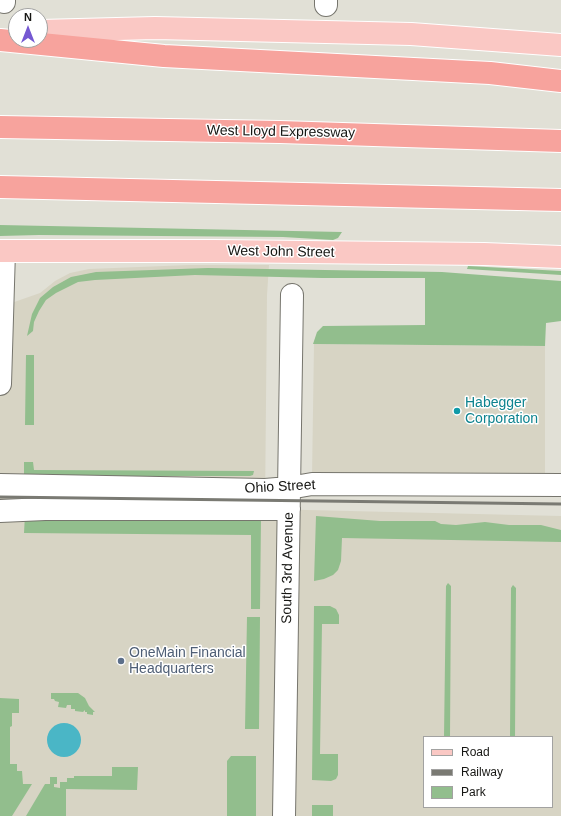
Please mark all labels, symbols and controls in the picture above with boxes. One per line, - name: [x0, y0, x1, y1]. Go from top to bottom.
- north arrow: [8, 8, 48, 48]
- text: N: [24, 11, 32, 23]
- street label: West Lloyd Expressway: [207, 122, 355, 142]
- street label: West John Street: [227, 243, 335, 261]
- place label: Habegger Corporation: [465, 395, 538, 428]
- marker: Habegger Corporation: [452, 406, 462, 416]
- street label: Ohio Street: [244, 477, 316, 497]
- street label: South 3rd Avenue: [279, 512, 297, 624]
- place label: OneMain Financial Headquarters: [129, 645, 246, 678]
- marker: OneMain Financial Headquarters: [116, 656, 126, 666]
- legend: [423, 736, 553, 808]
- text: Road: [461, 745, 490, 759]
- text: Railway: [461, 765, 503, 779]
- text: Park: [461, 785, 486, 799]

